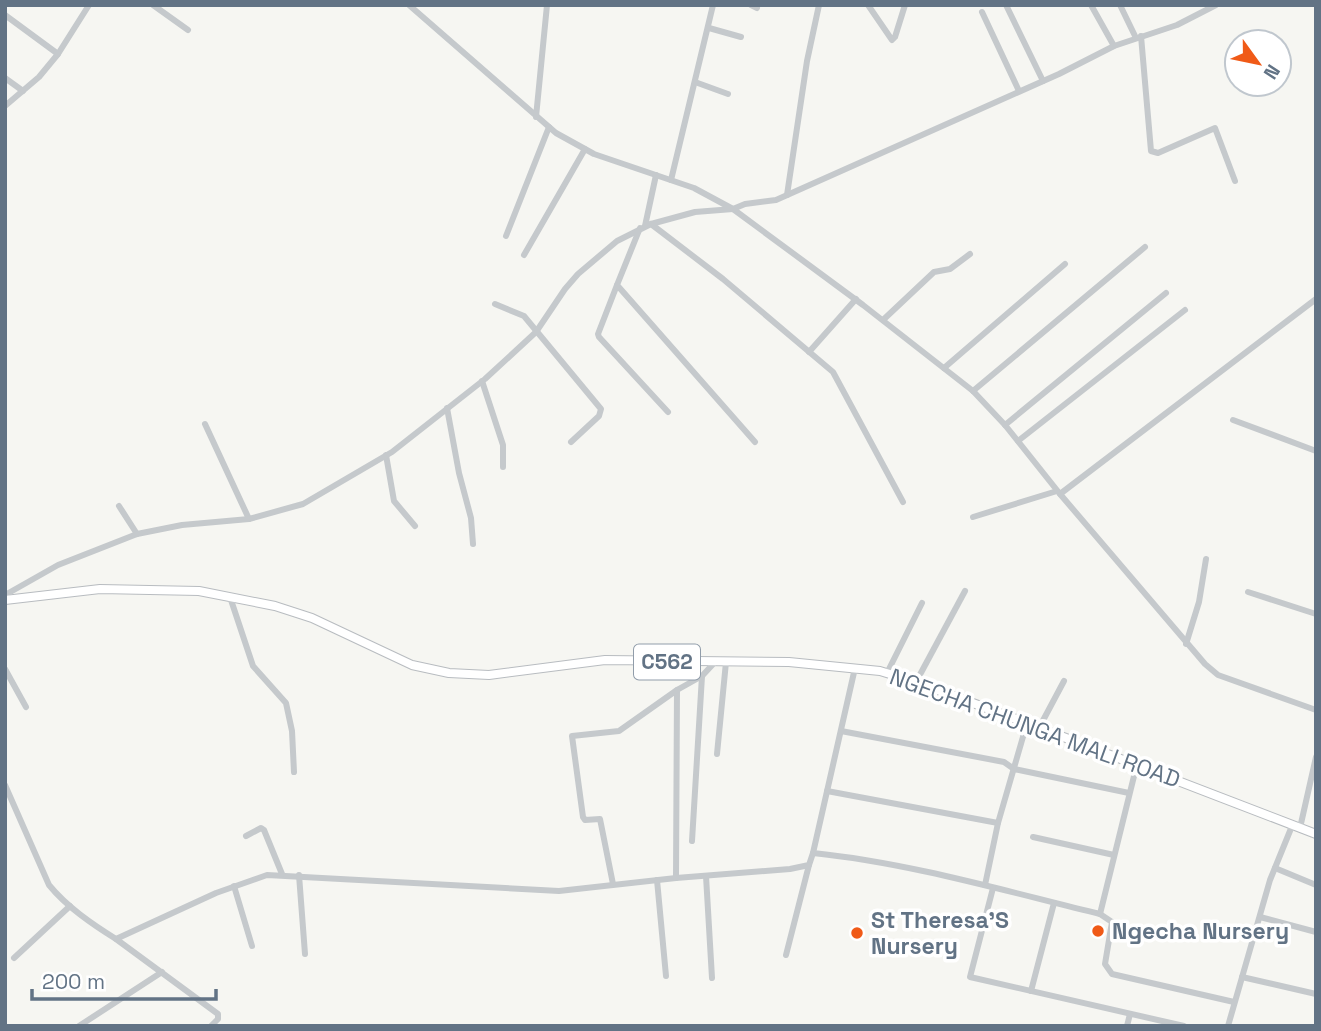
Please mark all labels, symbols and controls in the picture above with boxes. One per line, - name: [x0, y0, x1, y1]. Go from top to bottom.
- north arrow: [1223, 28, 1293, 98]
- text: N: [1258, 60, 1286, 84]
- road number: C562: [634, 644, 700, 680]
- street label: NGECHA CHUNGA MALI ROAD: [886, 661, 1184, 795]
- place label: St Theresa'S Nursery: [871, 905, 1009, 961]
- place label: Ngecha Nursery: [1112, 916, 1289, 946]
- marker: Ngecha Nursery: [1090, 923, 1106, 939]
- marker: St Theresa'S Nursery: [849, 925, 865, 941]
- scale bar: [32, 958, 215, 1002]
- text: 200 m: [42, 968, 105, 995]

